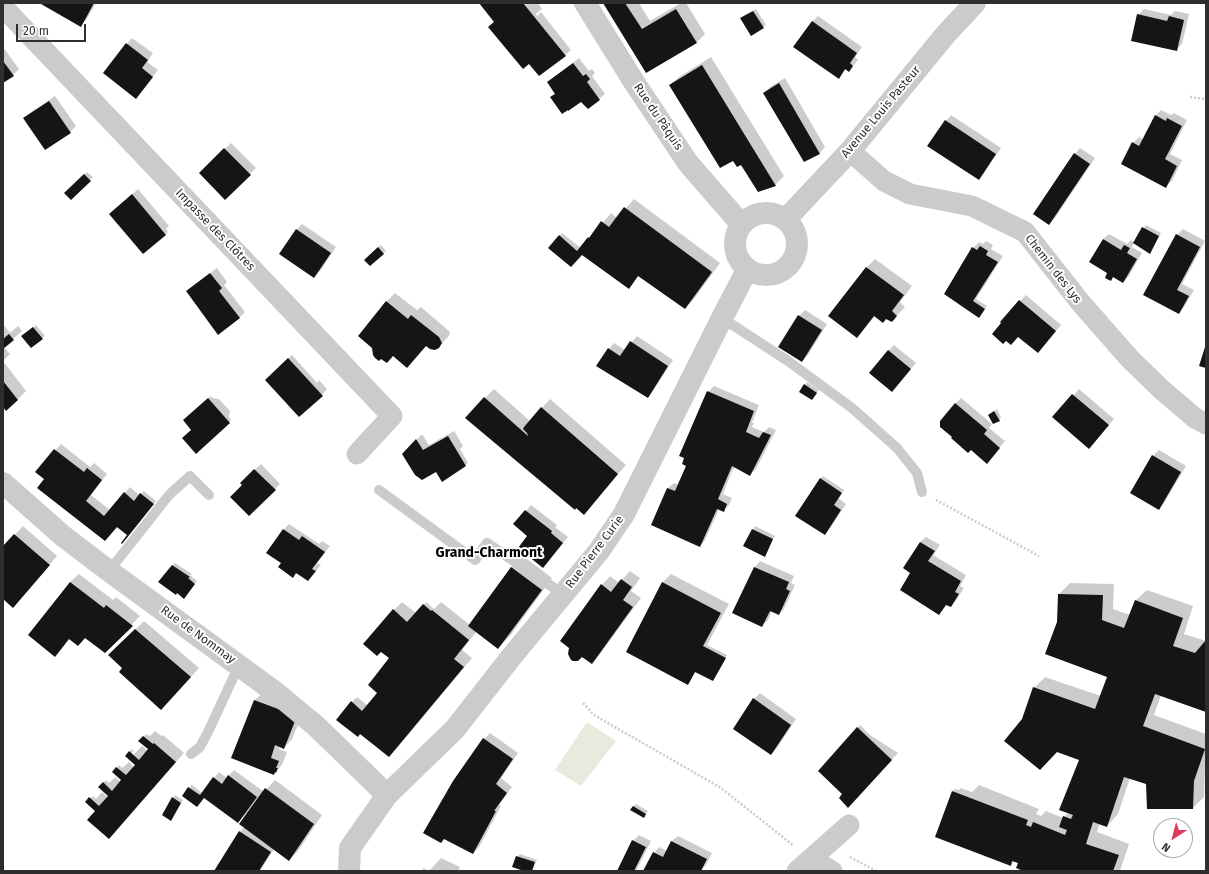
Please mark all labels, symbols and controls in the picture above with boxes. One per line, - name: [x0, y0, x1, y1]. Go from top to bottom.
- scale bar: [18, 16, 88, 42]
- text: 20 m: [23, 24, 49, 38]
- street label: Avenue Louis Pasteur: [838, 63, 924, 161]
- street label: Rue du Pâquis: [630, 81, 686, 153]
- street label: Impasse des Clôtres: [172, 186, 258, 274]
- street label: Chemin des Lys: [1022, 232, 1084, 306]
- street label: Rue Pierre Curie: [563, 513, 627, 591]
- district label: Grand-Charmont: [436, 545, 542, 561]
- street label: Rue de Nommay: [158, 603, 238, 667]
- north arrow: [1153, 818, 1193, 858]
- text: N: [1159, 840, 1173, 855]

